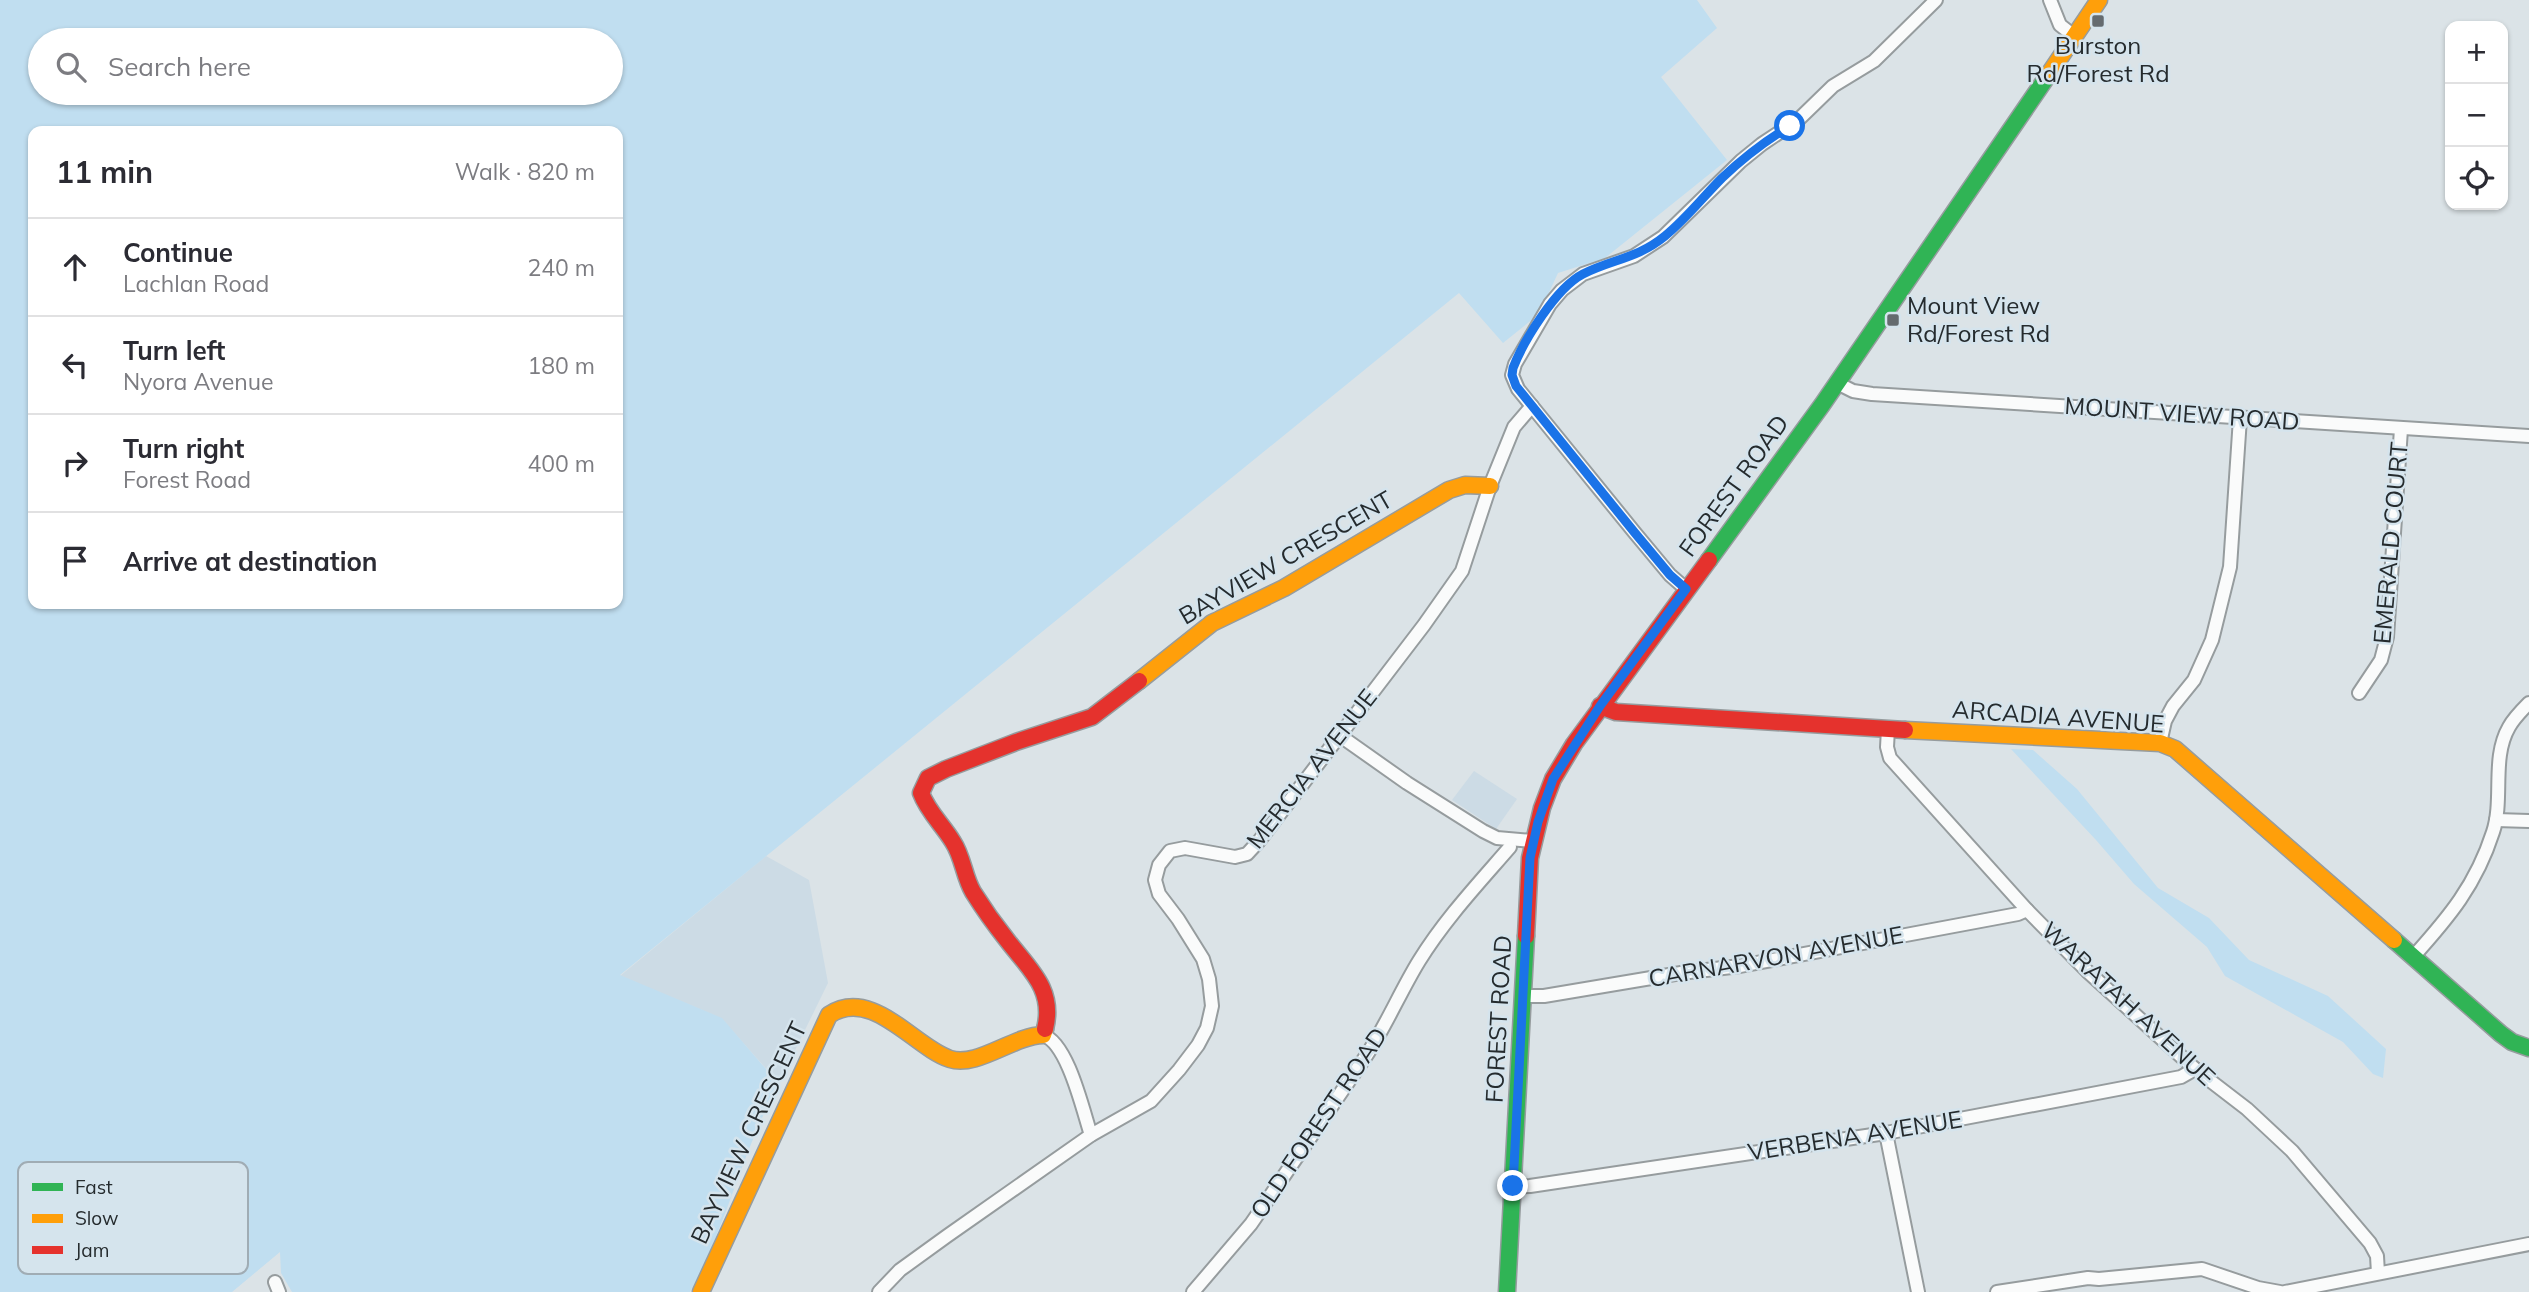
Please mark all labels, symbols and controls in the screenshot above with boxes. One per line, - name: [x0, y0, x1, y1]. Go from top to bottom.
- marker: Burston Rd/Forest Rd: [2090, 13, 2106, 29]
- map controls: [2445, 21, 2508, 210]
- button: +: [2445, 21, 2508, 84]
- search box: [28, 28, 623, 105]
- place label: Burston Rd/Forest Rd: [2026, 30, 2170, 88]
- icon: search: [52, 48, 90, 86]
- text: Search here: [108, 50, 251, 83]
- button: −: [2445, 84, 2508, 147]
- route start: [1774, 110, 1805, 141]
- button: locate: [2445, 147, 2508, 210]
- text: 11 min: [56, 153, 153, 191]
- text: Walk · 820 m: [455, 157, 595, 186]
- text: Continue: [123, 236, 233, 269]
- icon: ahead: [56, 248, 94, 286]
- text: 240 m: [527, 253, 595, 282]
- text: Lachlan Road: [123, 269, 269, 298]
- place label: Mount View Rd/Forest Rd: [1907, 290, 2050, 348]
- marker: Mount View Rd/Forest Rd: [1885, 312, 1901, 328]
- text: Turn left: [123, 334, 225, 367]
- icon: left: [56, 346, 94, 384]
- text: 180 m: [527, 351, 595, 380]
- text: Nyora Avenue: [123, 367, 274, 396]
- street label: MOUNT VIEW ROAD: [2064, 390, 2301, 436]
- street label: FOREST ROAD: [1672, 409, 1795, 562]
- text: Turn right: [123, 432, 244, 465]
- street label: EMERALD COURT: [2366, 440, 2414, 645]
- icon: right: [56, 444, 94, 482]
- text: 400 m: [527, 449, 595, 478]
- text: Forest Road: [123, 465, 251, 494]
- street label: BAYVIEW CRESCENT: [1173, 483, 1398, 631]
- icon: arrive: [56, 542, 94, 580]
- text: Arrive at destination: [123, 545, 378, 578]
- street label: MERCIA AVENUE: [1240, 683, 1383, 854]
- street label: ARCADIA AVENUE: [1951, 694, 2165, 738]
- street label: WARATAH AVENUE: [2035, 915, 2222, 1092]
- street label: CARNARVON AVENUE: [1646, 919, 1905, 993]
- street label: FOREST ROAD: [1479, 934, 1517, 1103]
- street label: BAYVIEW CRESCENT: [683, 1016, 813, 1248]
- street label: OLD FOREST ROAD: [1243, 1021, 1393, 1223]
- street label: VERBENA AVENUE: [1746, 1103, 1964, 1167]
- legend: [18, 1162, 248, 1274]
- route end: [1497, 1170, 1528, 1201]
- text: Fast: [75, 1175, 113, 1199]
- text: Slow: [75, 1206, 119, 1230]
- text: Jam: [75, 1238, 109, 1262]

